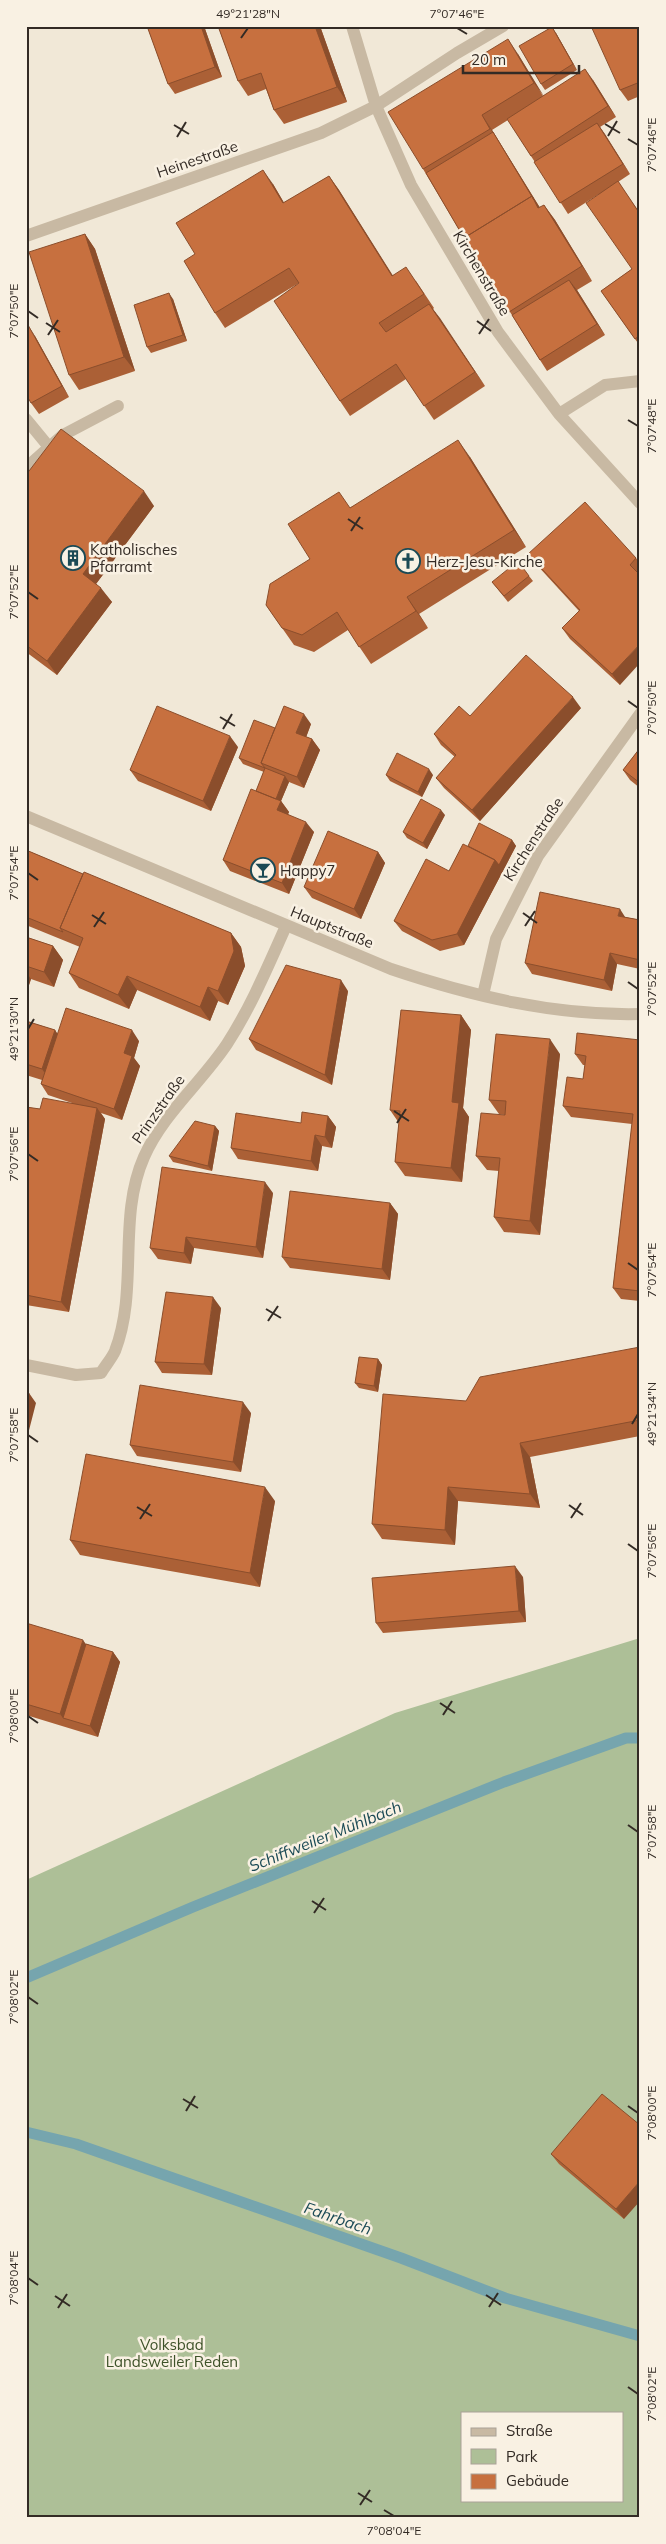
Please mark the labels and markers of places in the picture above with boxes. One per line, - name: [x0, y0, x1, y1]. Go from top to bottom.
- place label: Katholisches Pfarramt: [90, 540, 178, 576]
- building icon: Katholisches Pfarramt: [60, 545, 86, 571]
- church icon: Herz-Jesu-Kirche: [395, 548, 421, 574]
- place label: Herz-Jesu-Kirche: [426, 552, 543, 571]
- bar icon: Happy7: [250, 857, 276, 883]
- place label: Happy7: [280, 861, 335, 880]

